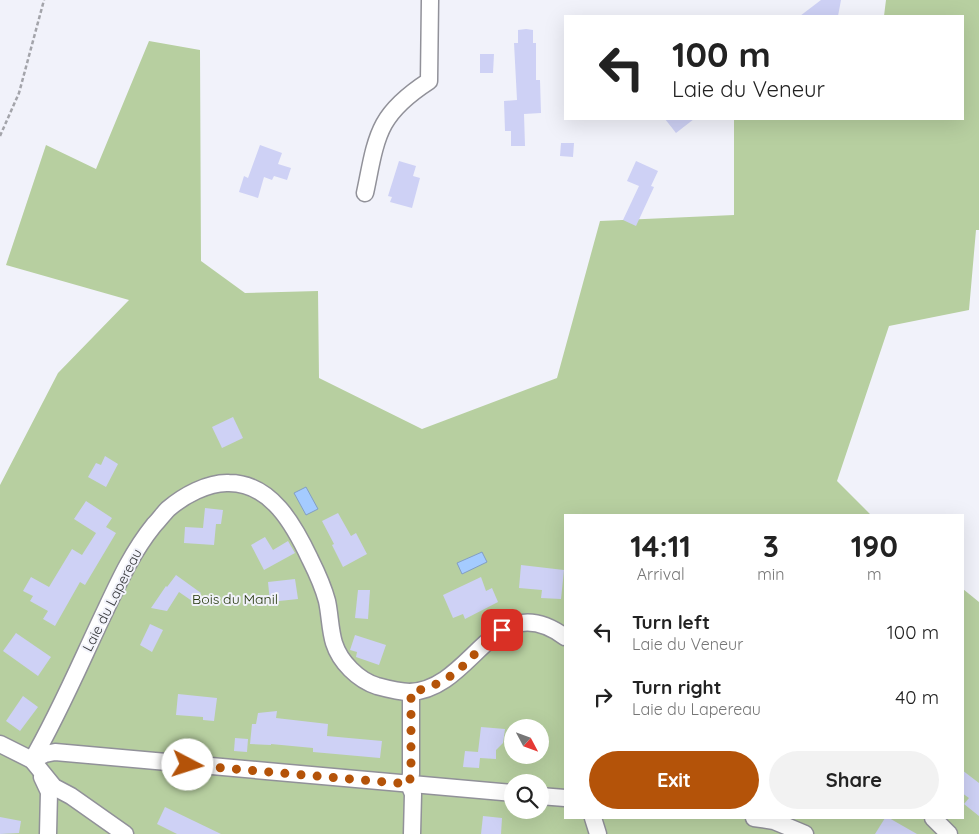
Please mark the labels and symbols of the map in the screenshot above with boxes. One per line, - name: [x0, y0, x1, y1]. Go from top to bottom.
- street label: Laie du Lapereau: [78, 546, 146, 654]
- park label: Bois du Manil: [192, 590, 278, 608]
- pin: [481, 609, 523, 651]
- north arrow: [504, 719, 549, 764]
- position arrow: [161, 738, 213, 790]

